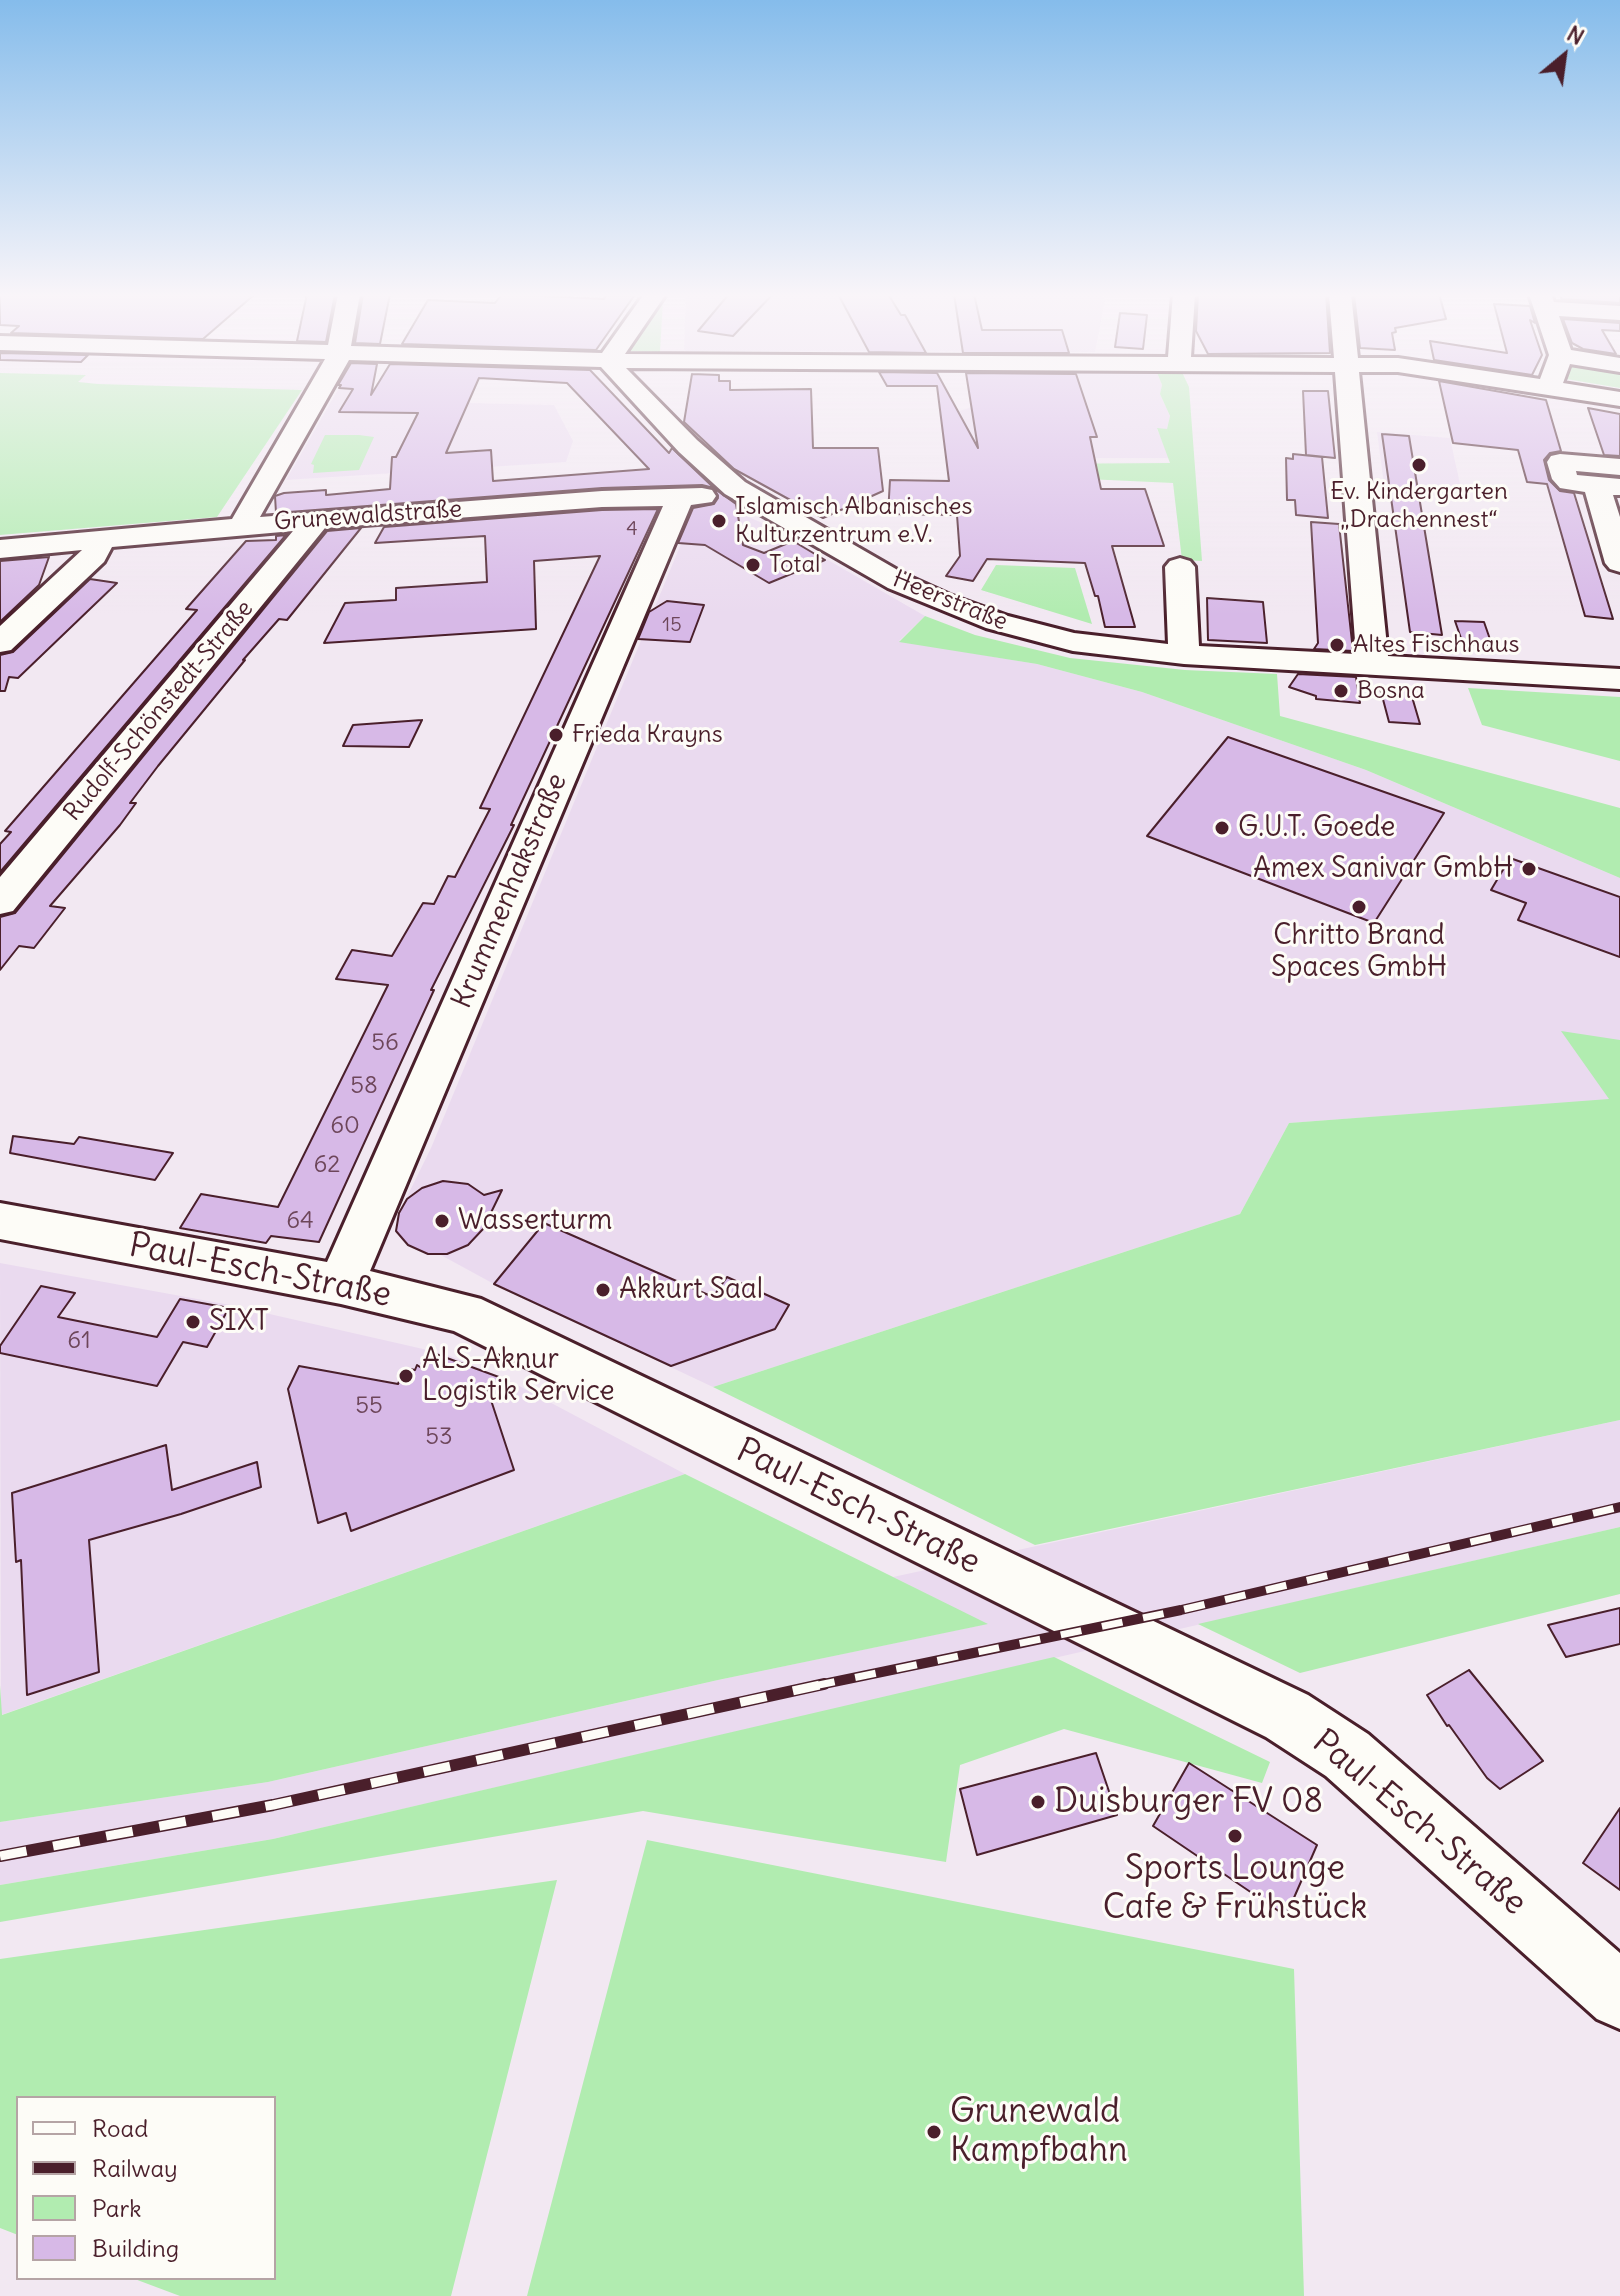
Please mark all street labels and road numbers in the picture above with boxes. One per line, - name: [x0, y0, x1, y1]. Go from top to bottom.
- street label: Grunewaldstraße: [273, 495, 463, 537]
- street label: Heerstraße: [889, 565, 1011, 637]
- street label: Rudolf-Schönstedt-Straße: [58, 595, 260, 827]
- street label: Krummenhakstraße: [445, 769, 575, 1013]
- street label: Paul-Esch-Straße: [125, 1226, 395, 1316]
- street label: Paul-Esch-Straße: [729, 1430, 987, 1584]
- street label: Paul-Esch-Straße: [1304, 1722, 1534, 1924]

